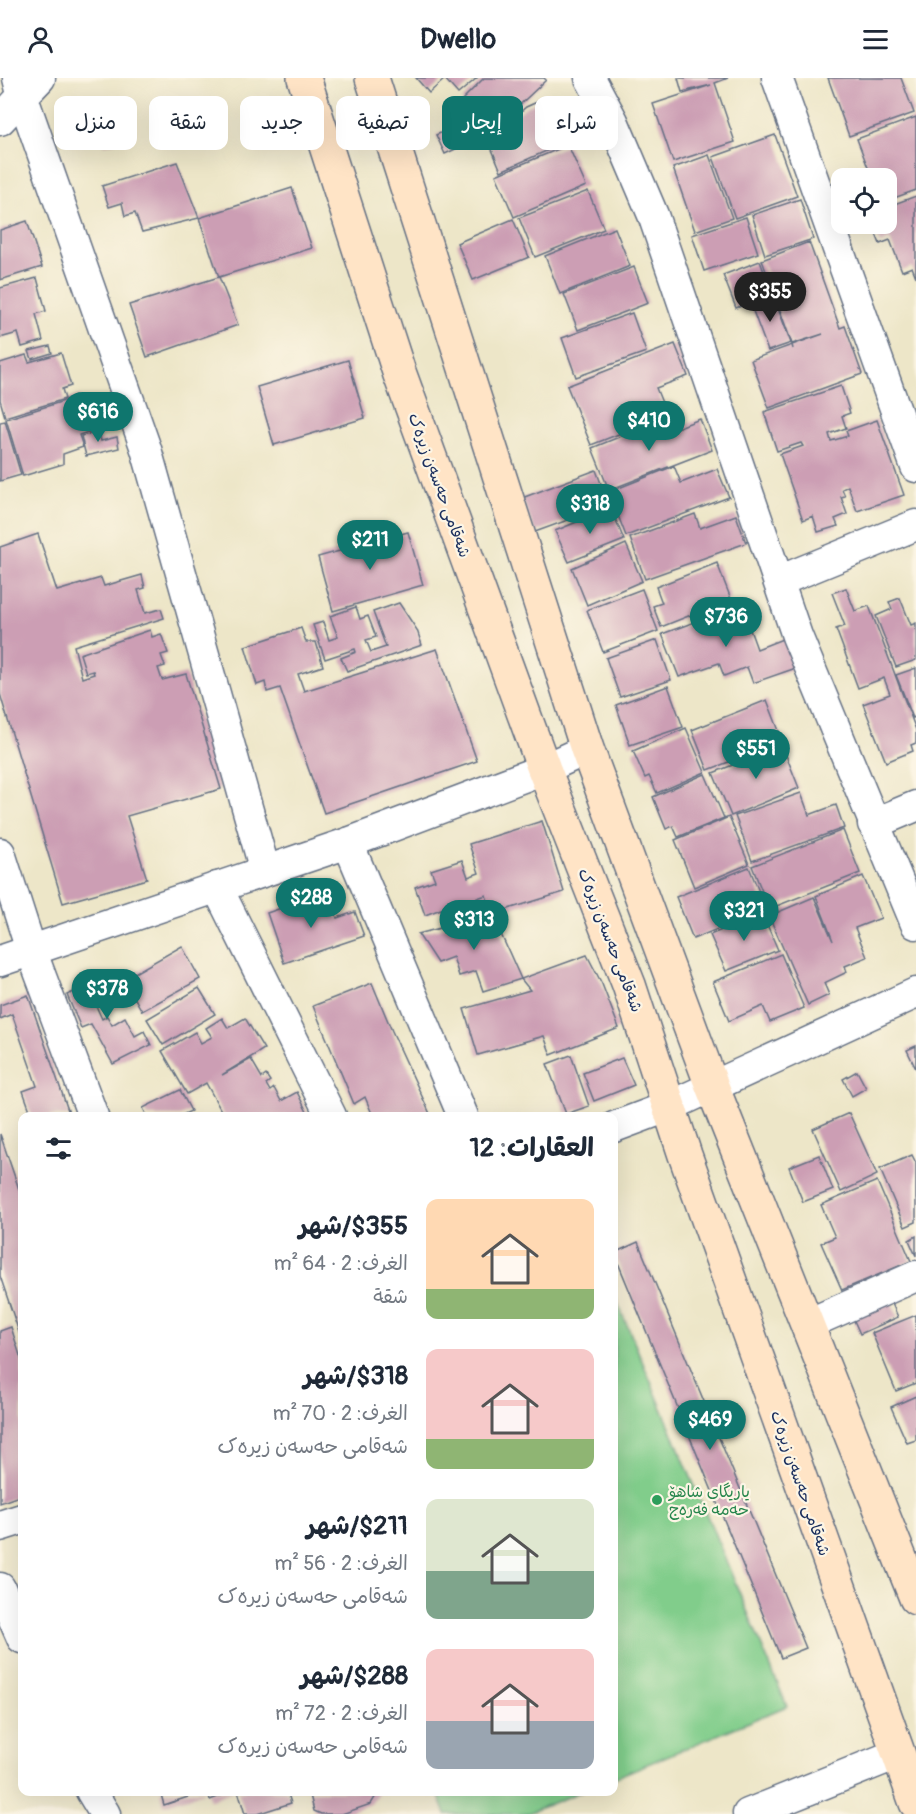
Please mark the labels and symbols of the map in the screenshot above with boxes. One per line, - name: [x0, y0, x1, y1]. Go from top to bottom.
- pin: $355: [734, 272, 806, 323]
- pin: $616: [62, 392, 134, 443]
- pin: $410: [613, 401, 685, 452]
- street label: شەقامی حەسەن زیرەک: [404, 410, 475, 560]
- pin: $318: [554, 484, 626, 535]
- pin: $211: [334, 520, 406, 571]
- pin: $736: [690, 597, 762, 648]
- pin: $551: [720, 729, 792, 780]
- street label: شەقامی حەسەن زیرەک: [573, 866, 647, 1015]
- pin: $288: [275, 878, 347, 929]
- pin: $321: [708, 891, 780, 942]
- pin: $313: [438, 900, 510, 951]
- pin: $378: [71, 969, 143, 1020]
- pin: $469: [674, 1400, 746, 1451]
- street label: شەقامی حەسەن زیرەک: [766, 1408, 834, 1559]
- place label: یاریگای شاهۆ حەمە فەرەج: [667, 1482, 750, 1520]
- marker: یاریگای شاهۆ حەمە فەرەج: [650, 1493, 664, 1507]

